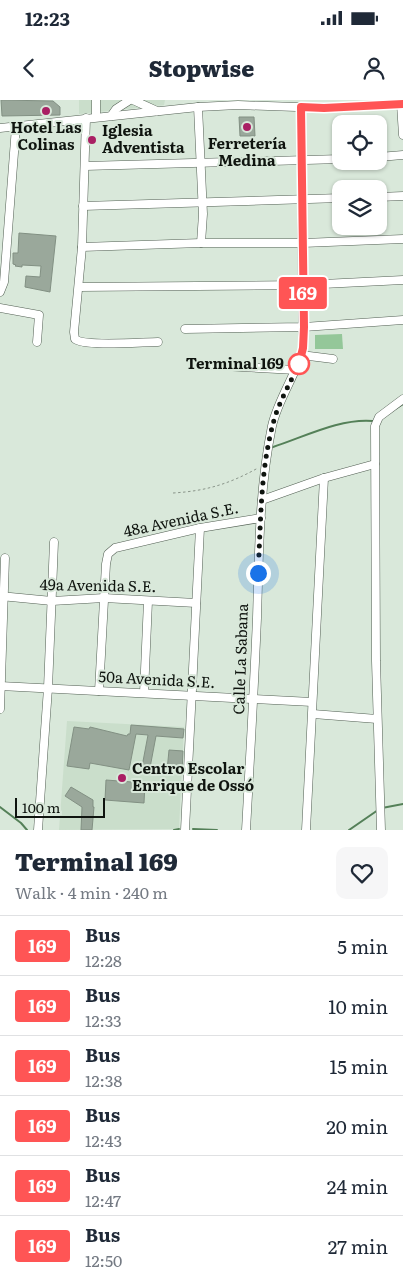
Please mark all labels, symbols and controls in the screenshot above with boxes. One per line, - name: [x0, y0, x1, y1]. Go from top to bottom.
- text: 12:23: [25, 4, 70, 32]
- text: Stopwise: [149, 51, 254, 84]
- icon: back: [15, 54, 43, 82]
- icon: person: [360, 54, 388, 82]
- marker: Hotel Las Colinas: [40, 105, 52, 117]
- place label: Hotel Las Colinas: [11, 115, 82, 155]
- map controls: [332, 115, 387, 235]
- button: locate: [332, 115, 387, 170]
- place label: Iglesia Adventista: [102, 118, 185, 158]
- marker: Ferretería Medina: [241, 121, 253, 133]
- place label: Ferretería Medina: [208, 131, 287, 171]
- marker: Iglesia Adventista: [86, 134, 98, 146]
- button: layers: [332, 180, 387, 235]
- line badge: 169: [274, 277, 332, 309]
- text: 169: [289, 279, 317, 306]
- place label: Terminal 169: [186, 351, 284, 374]
- marker: Terminal 169: [288, 353, 310, 375]
- street label: 48a Avenida S.E.: [121, 495, 240, 542]
- your location: [246, 561, 271, 586]
- street label: 49a Avenida S.E.: [39, 572, 157, 597]
- street label: Calle La Sabana: [226, 602, 253, 715]
- street label: 50a Avenida S.E.: [98, 664, 216, 693]
- place label: Centro Escolar Enrique de Ossó: [132, 756, 254, 796]
- marker: Centro Escolar Enrique de Ossó: [116, 772, 128, 784]
- scale bar: [15, 795, 105, 818]
- text: 100 m: [22, 797, 60, 817]
- text: Terminal 169: [15, 843, 178, 878]
- button: heart: [336, 847, 388, 899]
- text: Walk · 4 min · 240 m: [15, 880, 168, 904]
- text: Bus: [85, 920, 120, 948]
- text: 169: [28, 932, 57, 959]
- text: 5 min: [337, 932, 388, 960]
- text: 12:28: [85, 948, 122, 972]
- text: Bus: [85, 980, 120, 1008]
- text: 169: [28, 992, 57, 1019]
- text: 10 min: [328, 992, 388, 1020]
- text: 12:33: [85, 1008, 122, 1032]
- text: Bus: [85, 1040, 120, 1068]
- text: 169: [28, 1052, 57, 1079]
- text: 15 min: [329, 1052, 388, 1080]
- text: 12:38: [85, 1068, 122, 1092]
- text: Bus: [85, 1100, 120, 1128]
- text: 169: [28, 1112, 57, 1139]
- text: 20 min: [326, 1112, 388, 1140]
- text: 12:43: [85, 1128, 122, 1152]
- text: Bus: [85, 1160, 120, 1188]
- text: 169: [28, 1172, 57, 1199]
- text: 24 min: [327, 1172, 388, 1200]
- text: 12:47: [85, 1188, 121, 1212]
- text: Bus: [85, 1220, 120, 1248]
- text: 169: [28, 1232, 57, 1259]
- text: 27 min: [328, 1232, 388, 1260]
- text: 12:50: [85, 1248, 122, 1272]

